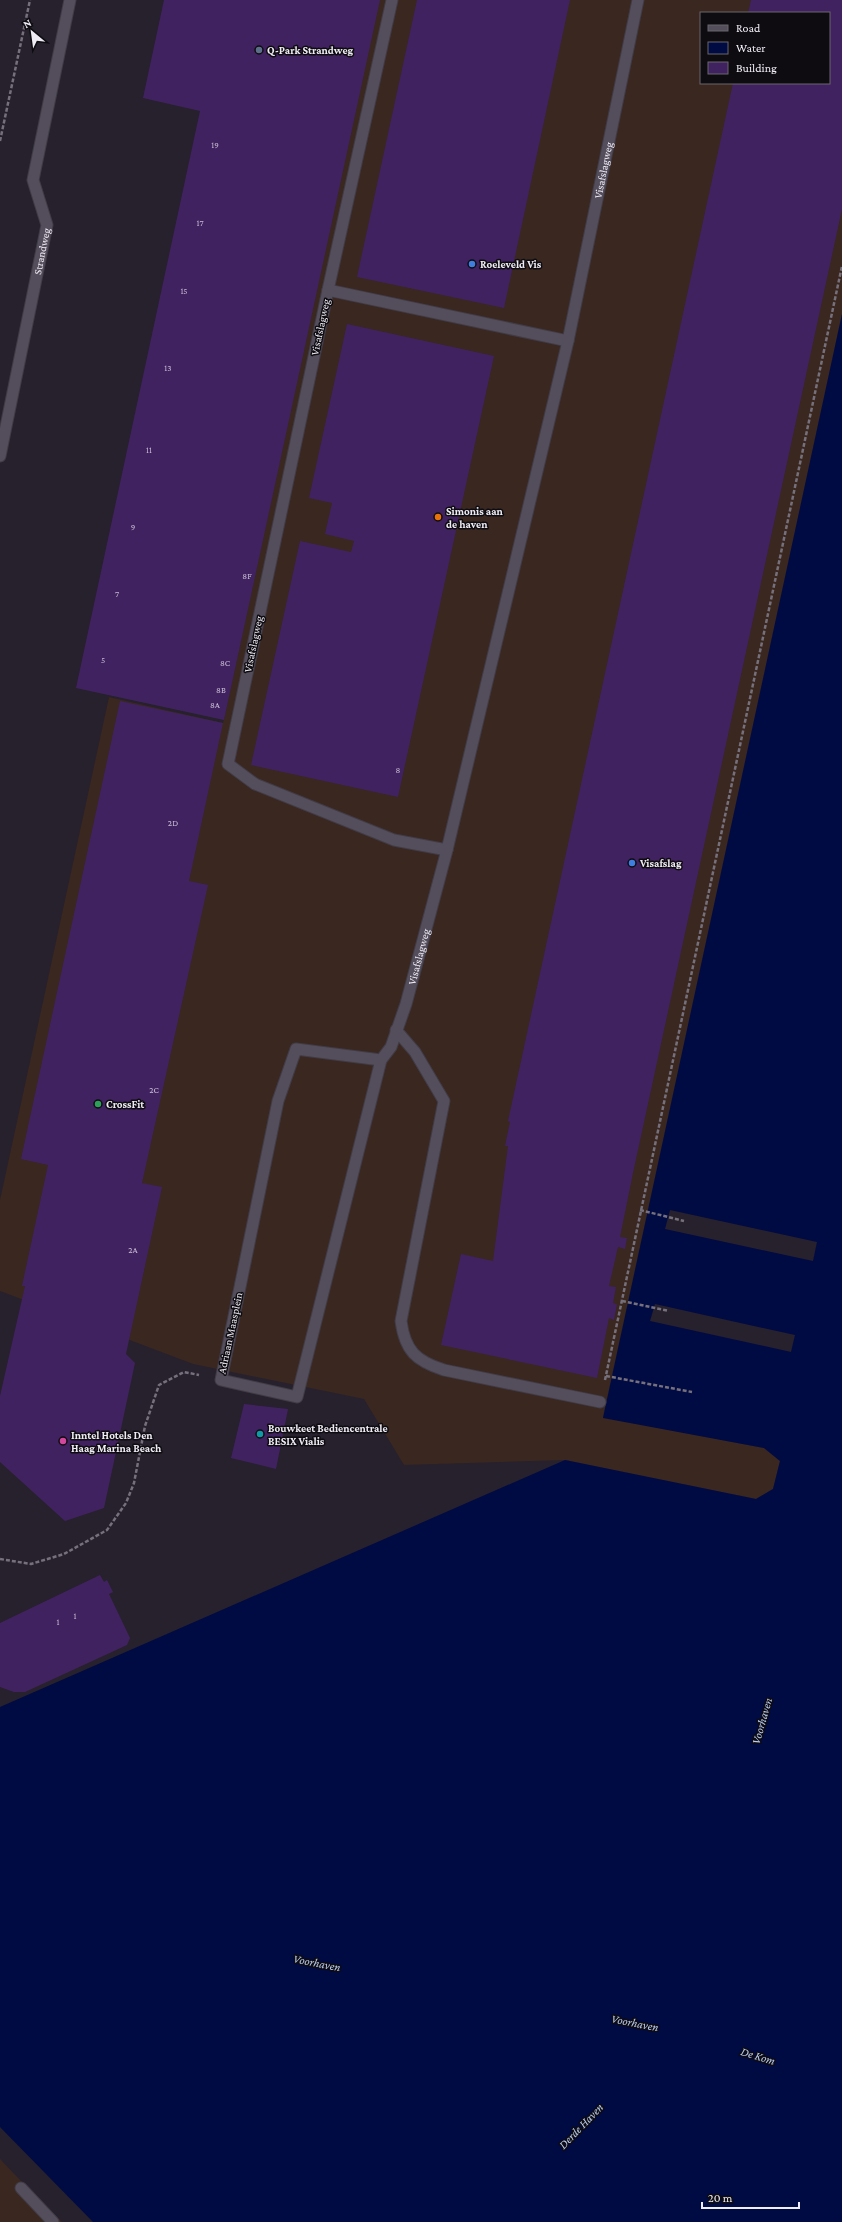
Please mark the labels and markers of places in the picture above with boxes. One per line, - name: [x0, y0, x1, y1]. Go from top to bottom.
- place label: Q-Park Strandweg: [267, 44, 354, 56]
- marker: Q-Park Strandweg: [254, 45, 264, 55]
- place label: Roeleveld Vis: [480, 258, 542, 270]
- marker: Roeleveld Vis: [467, 259, 477, 269]
- place label: Simonis aan de haven: [446, 505, 504, 530]
- marker: Simonis aan de haven: [433, 512, 443, 522]
- place label: Visafslag: [639, 857, 682, 869]
- marker: Visafslag: [627, 858, 637, 868]
- place label: CrossFit: [106, 1098, 144, 1110]
- marker: CrossFit: [93, 1099, 103, 1109]
- place label: Bouwkeet Bediencentrale BESIX Vialis: [268, 1422, 388, 1447]
- place label: Inntel Hotels Den Haag Marina Beach: [71, 1429, 162, 1454]
- marker: Bouwkeet Bediencentrale BESIX Vialis: [255, 1429, 265, 1439]
- marker: Inntel Hotels Den Haag Marina Beach: [58, 1436, 68, 1446]

